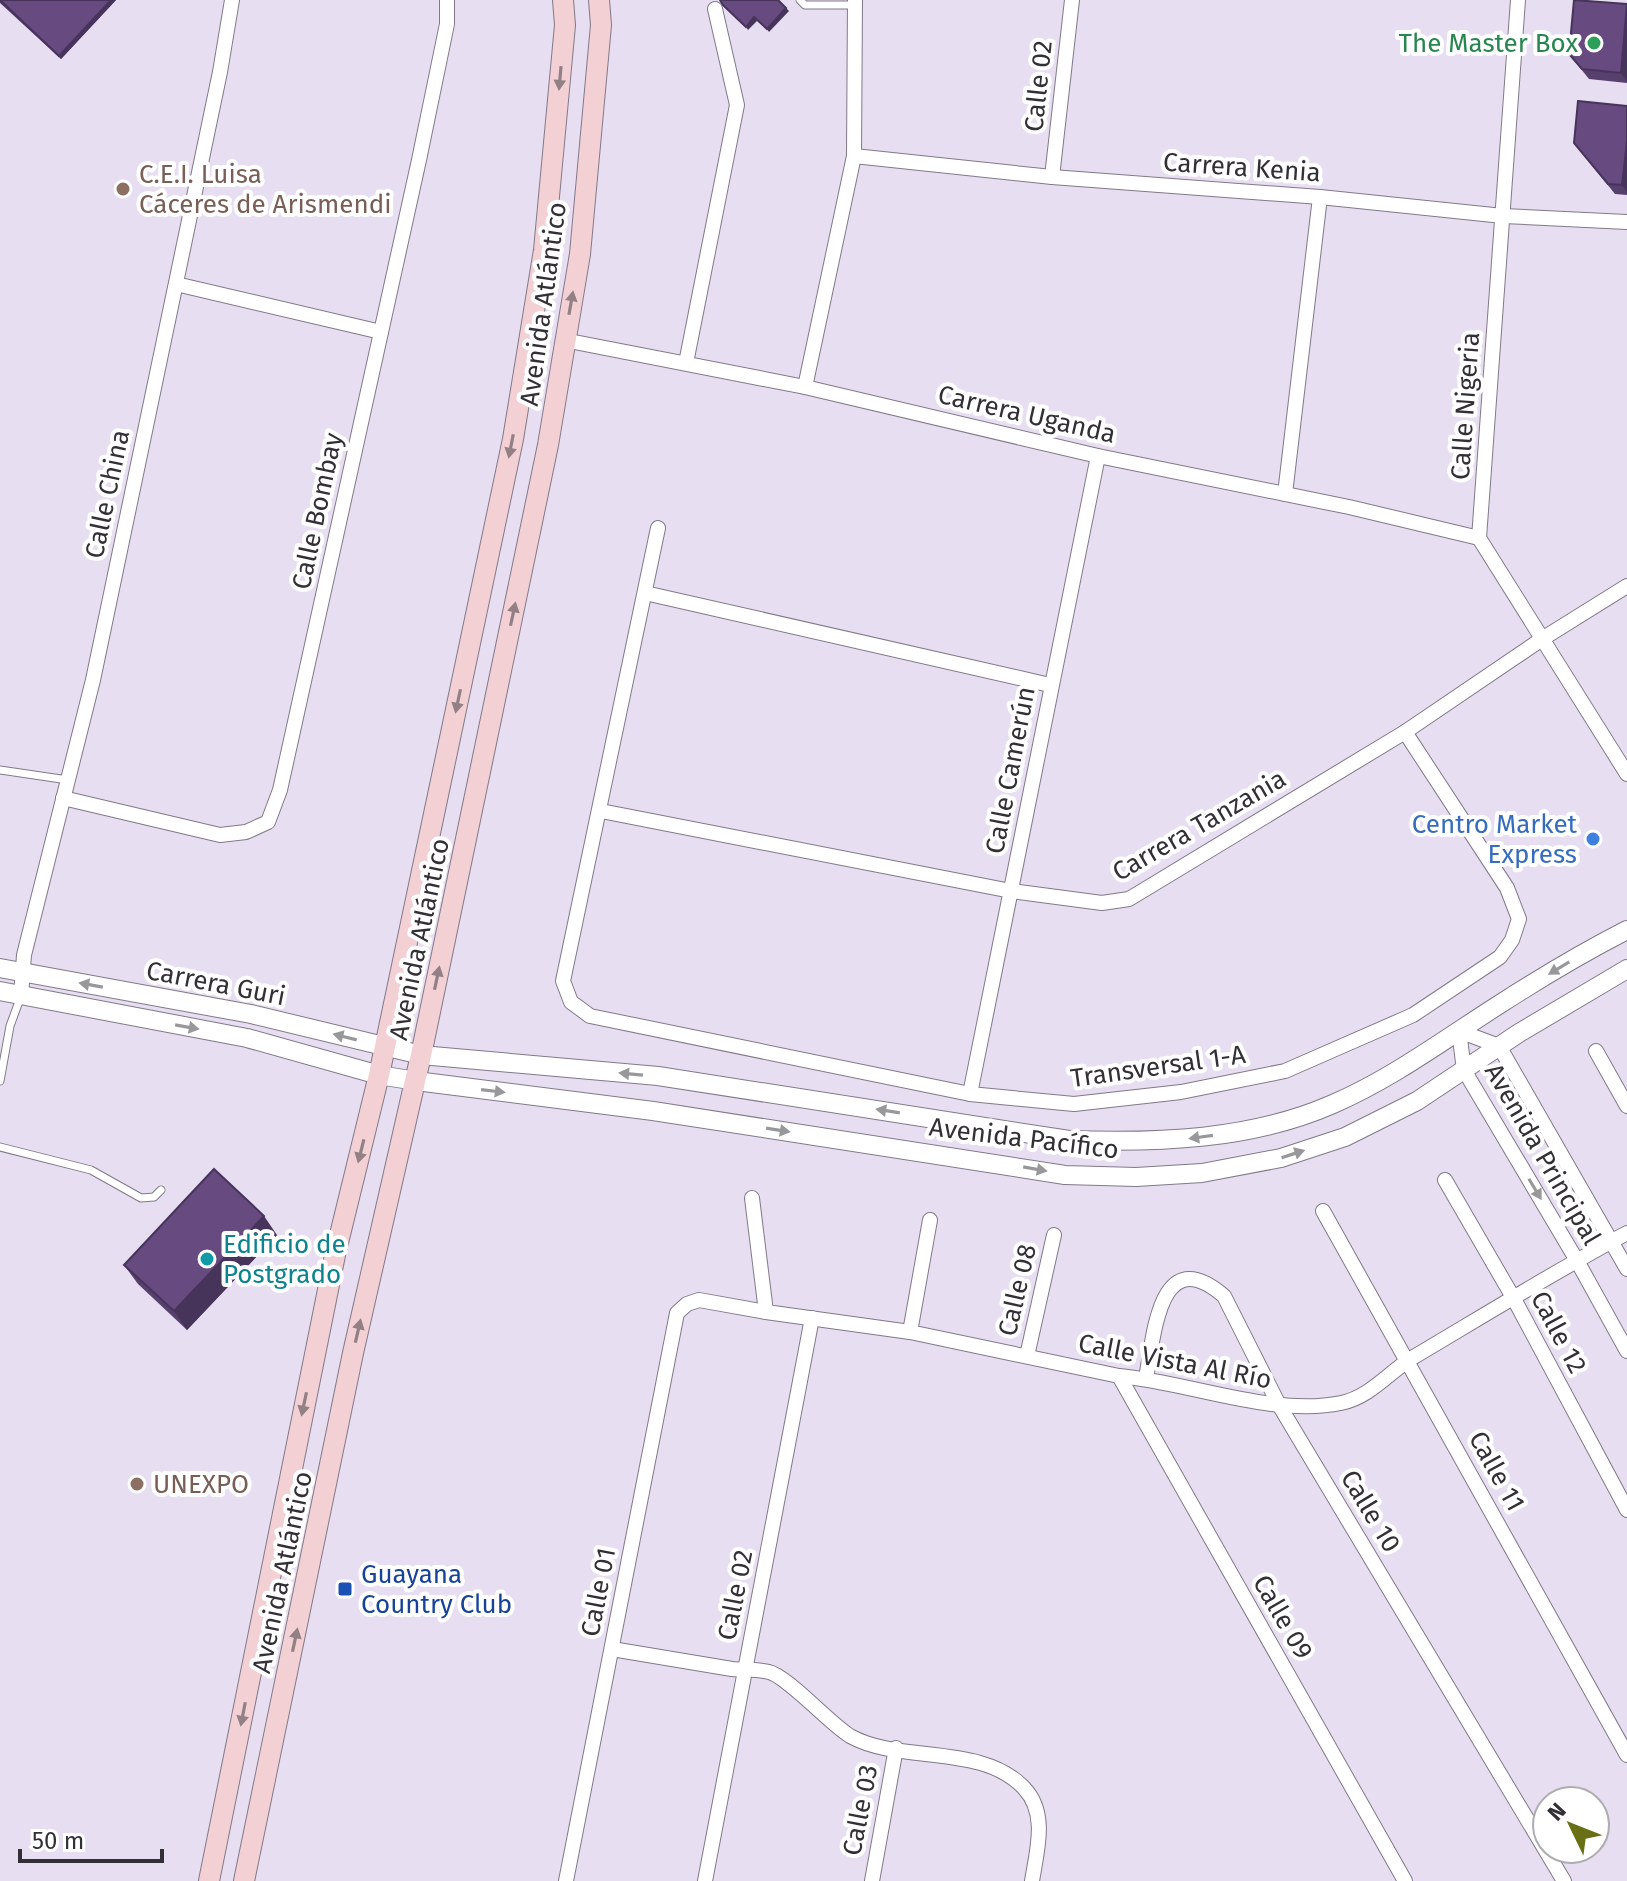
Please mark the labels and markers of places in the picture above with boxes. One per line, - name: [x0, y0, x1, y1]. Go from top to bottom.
- place label: The Master Box: [1399, 28, 1578, 59]
- marker: The Master Box: [1585, 34, 1603, 52]
- place label: C.E.I. Luisa Cáceres de Arismendi: [139, 159, 392, 220]
- marker: C.E.I. Luisa Cáceres de Arismendi: [114, 180, 132, 198]
- place label: Centro Market Express: [1412, 809, 1578, 870]
- marker: Centro Market Express: [1584, 830, 1602, 848]
- place label: Edificio de Postgrado: [223, 1229, 346, 1290]
- marker: Edificio de Postgrado: [198, 1250, 216, 1268]
- place label: UNEXPO: [153, 1469, 249, 1500]
- marker: UNEXPO: [128, 1475, 146, 1493]
- place label: Guayana Country Club: [361, 1559, 512, 1620]
- marker: Guayana Country Club: [336, 1580, 354, 1598]

